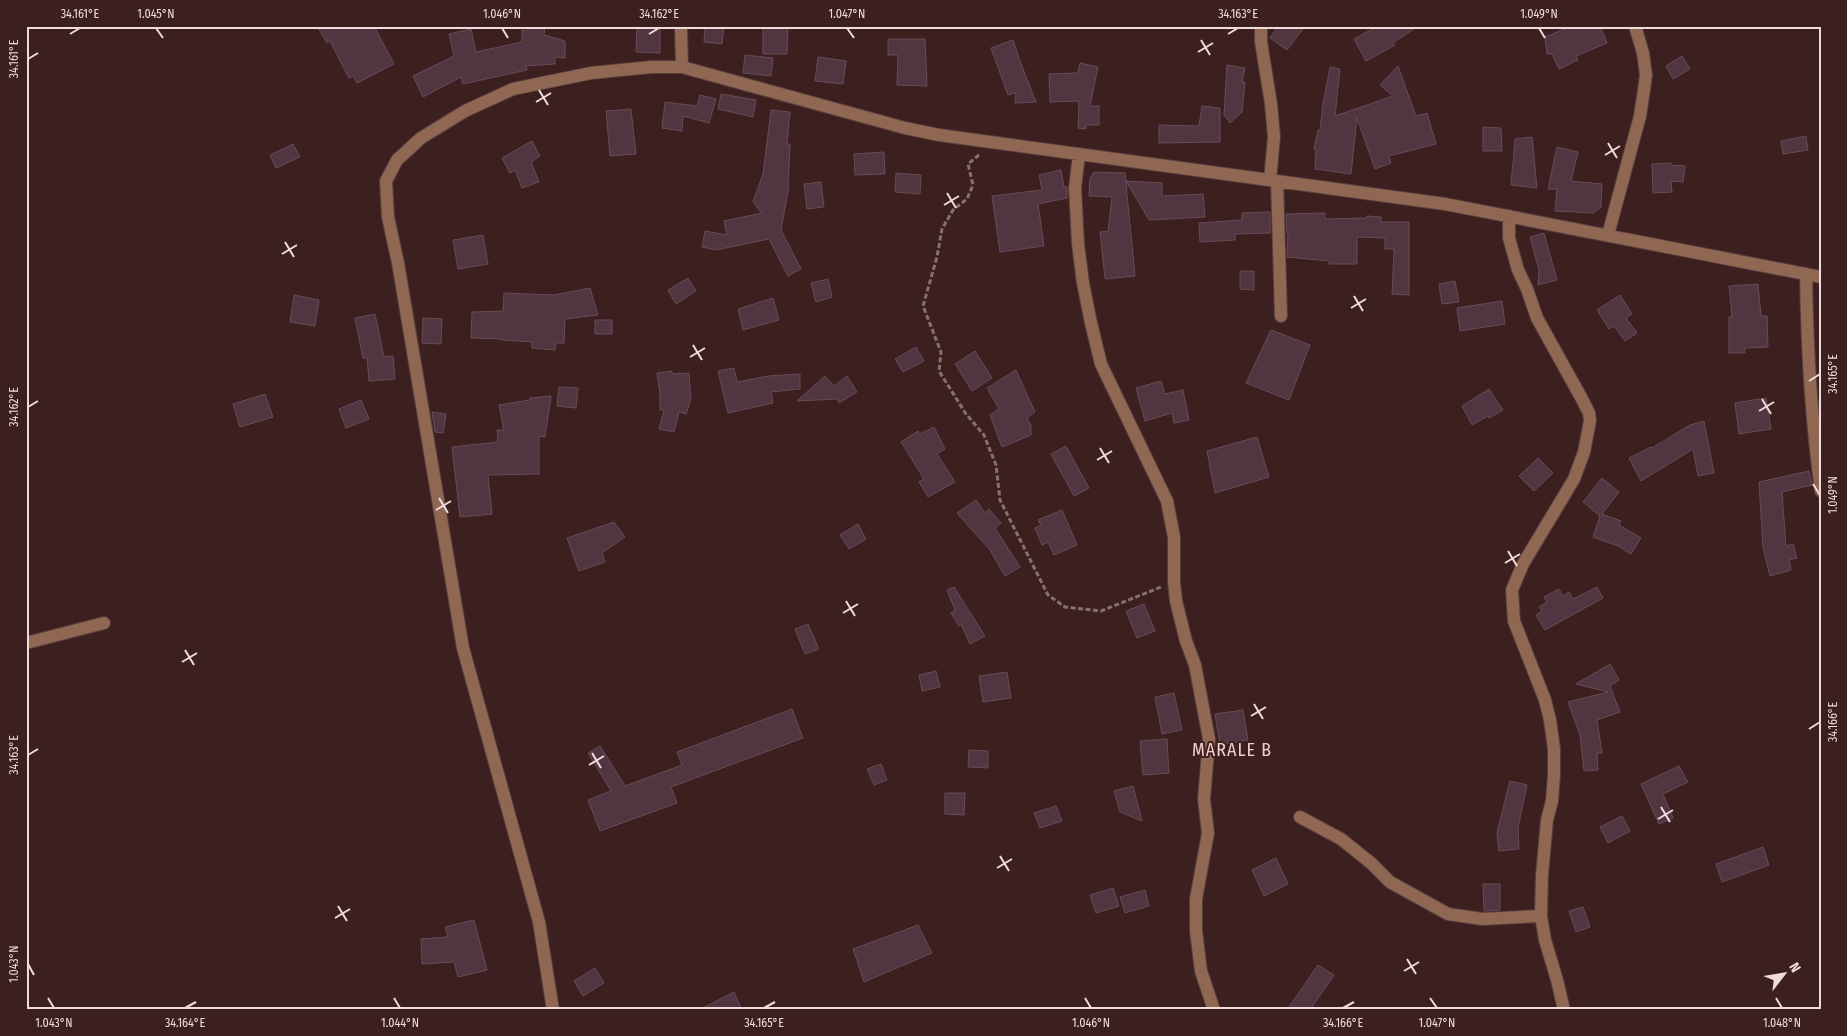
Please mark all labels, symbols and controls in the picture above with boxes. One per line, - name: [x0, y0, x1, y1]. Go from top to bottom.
- text: 34.161°E: [61, 7, 100, 21]
- text: 1.045°N: [137, 7, 175, 21]
- text: 1.046°N: [483, 7, 521, 21]
- text: 34.162°E: [639, 7, 679, 21]
- text: 1.047°N: [829, 7, 865, 21]
- text: 34.163°E: [1218, 7, 1258, 21]
- text: 1.049°N: [1520, 7, 1558, 21]
- text: 34.161°E: [7, 39, 21, 78]
- text: 34.165°E: [1826, 354, 1840, 394]
- text: 34.162°E: [7, 387, 21, 427]
- text: 1.049°N: [1826, 476, 1840, 514]
- text: 34.166°E: [1826, 702, 1840, 742]
- text: 34.163°E: [7, 735, 21, 775]
- district label: MARALE B: [1192, 739, 1272, 761]
- text: 1.043°N: [7, 945, 21, 983]
- north arrow: [1760, 948, 1810, 998]
- text: N: [1785, 960, 1804, 976]
- text: 1.043°N: [35, 1016, 73, 1030]
- text: 34.164°E: [165, 1016, 205, 1030]
- text: 1.044°N: [381, 1016, 419, 1030]
- text: 34.165°E: [744, 1016, 784, 1030]
- text: 1.046°N: [1072, 1016, 1110, 1030]
- text: 34.166°E: [1323, 1016, 1363, 1030]
- text: 1.047°N: [1419, 1016, 1455, 1030]
- text: 1.048°N: [1763, 1016, 1801, 1030]

